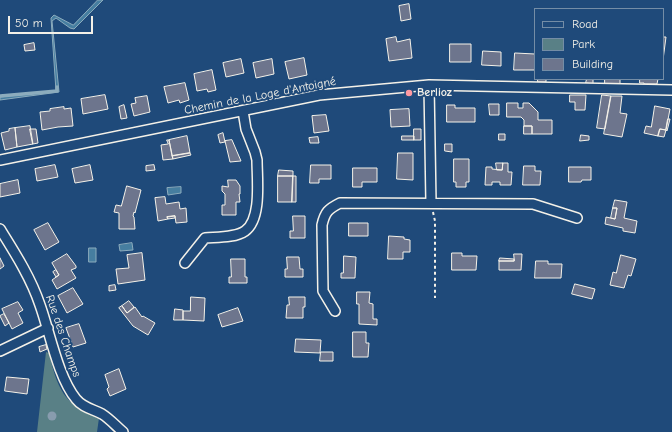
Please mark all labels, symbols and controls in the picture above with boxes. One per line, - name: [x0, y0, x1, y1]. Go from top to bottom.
- scale bar: [10, 8, 95, 34]
- legend: [534, 8, 664, 80]
- text: 50 m: [15, 16, 43, 30]
- text: Road: [572, 17, 598, 31]
- text: Park: [572, 37, 595, 51]
- text: Building: [572, 57, 613, 71]
- street label: Chemin de la Loge d'Antoigné: [183, 74, 337, 118]
- place label: Berlioz: [417, 86, 452, 100]
- marker: Berlioz: [404, 88, 414, 98]
- street label: Rue des Champs: [42, 293, 84, 379]

